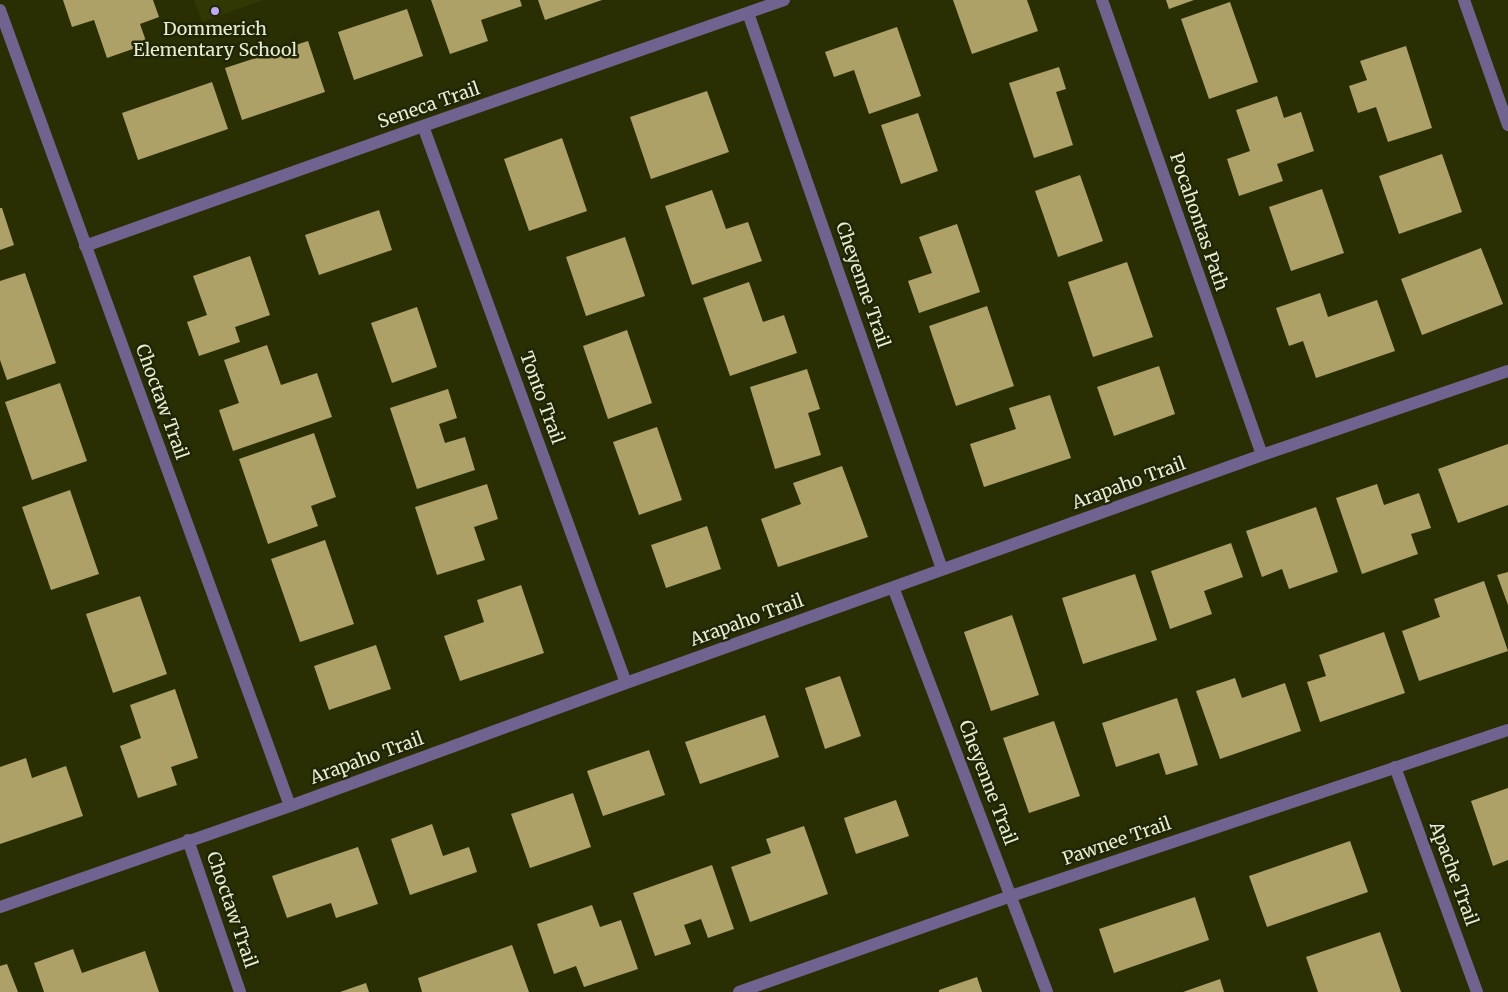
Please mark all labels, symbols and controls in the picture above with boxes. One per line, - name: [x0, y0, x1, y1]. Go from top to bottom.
- marker: Dommerich Elementary School: [209, 5, 221, 17]
- place label: Dommerich Elementary School: [133, 19, 297, 62]
- street label: Seneca Trail: [375, 78, 483, 134]
- street label: Pocahontas Path: [1164, 150, 1232, 294]
- street label: Cheyenne Trail: [830, 219, 894, 351]
- street label: Choctaw Trail: [130, 341, 192, 463]
- street label: Tonto Trail: [514, 349, 568, 447]
- street label: Arapaho Trail: [1069, 453, 1189, 515]
- street label: Arapaho Trail: [687, 590, 807, 652]
- street label: Cheyenne Trail: [953, 718, 1021, 848]
- street label: Arapaho Trail: [307, 728, 427, 790]
- street label: Pawnee Trail: [1060, 813, 1174, 871]
- street label: Apache Trail: [1424, 819, 1482, 929]
- street label: Choctaw Trail: [201, 849, 261, 971]

